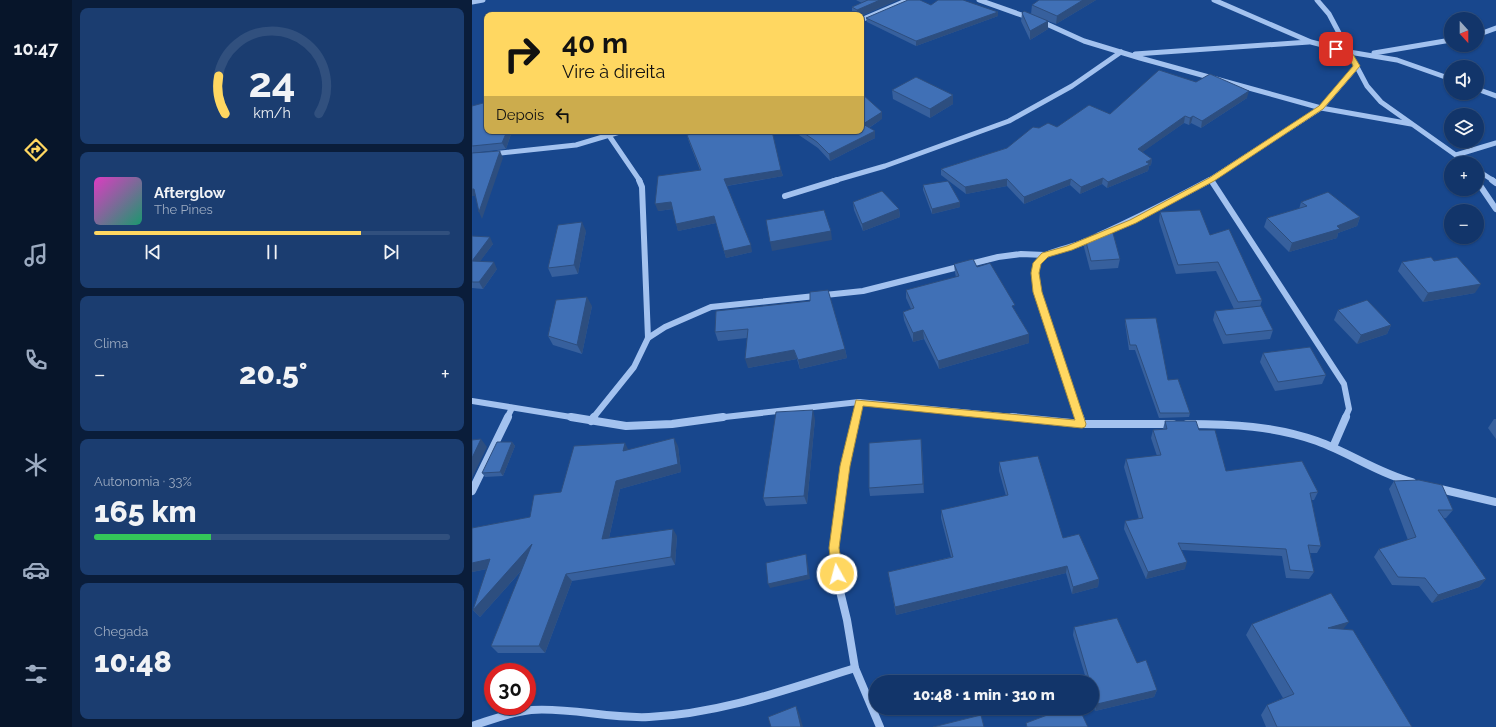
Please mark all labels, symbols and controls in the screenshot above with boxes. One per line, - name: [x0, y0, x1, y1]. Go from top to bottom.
- north arrow: [1444, 12, 1484, 52]
- map controls: [1444, 12, 1484, 244]
- text: 40 m: [562, 27, 628, 60]
- icon: right: [496, 28, 548, 80]
- pin: [1319, 32, 1353, 66]
- text: 10:47: [14, 38, 58, 59]
- icon: arrive: [1325, 38, 1347, 60]
- text: 24: [248, 58, 296, 107]
- button: sound: [1444, 60, 1484, 100]
- text: Vire à direita: [562, 61, 665, 82]
- text: km/h: [253, 104, 291, 120]
- icon: left: [552, 104, 574, 126]
- text: Depois: [496, 106, 544, 124]
- button: layers: [1444, 108, 1484, 148]
- icon: directions: [22, 136, 50, 164]
- button: +: [1444, 156, 1484, 196]
- text: Afterglow: [154, 184, 225, 202]
- text: The Pines: [154, 202, 213, 217]
- button: −: [1444, 204, 1484, 244]
- icon: music: [22, 241, 50, 269]
- icon: previous: [142, 241, 164, 263]
- icon: pause: [261, 241, 283, 263]
- icon: next: [380, 241, 402, 263]
- text: Clima: [94, 336, 128, 351]
- icon: phone: [22, 346, 50, 374]
- text: 20.5°: [239, 356, 308, 391]
- text: −: [94, 361, 106, 387]
- text: +: [441, 361, 450, 387]
- icon: climate: [22, 451, 50, 479]
- text: Autonomia · 33%: [94, 474, 192, 489]
- text: 165 km: [94, 494, 197, 529]
- position arrow: [816, 553, 858, 595]
- icon: car: [22, 556, 50, 584]
- text: Chegada: [94, 624, 148, 639]
- text: 10:48: [94, 644, 172, 679]
- icon: filters: [22, 660, 50, 688]
- speed limit sign: 30: [484, 663, 536, 715]
- text: 10:48 · 1 min · 310 m: [913, 686, 1055, 704]

